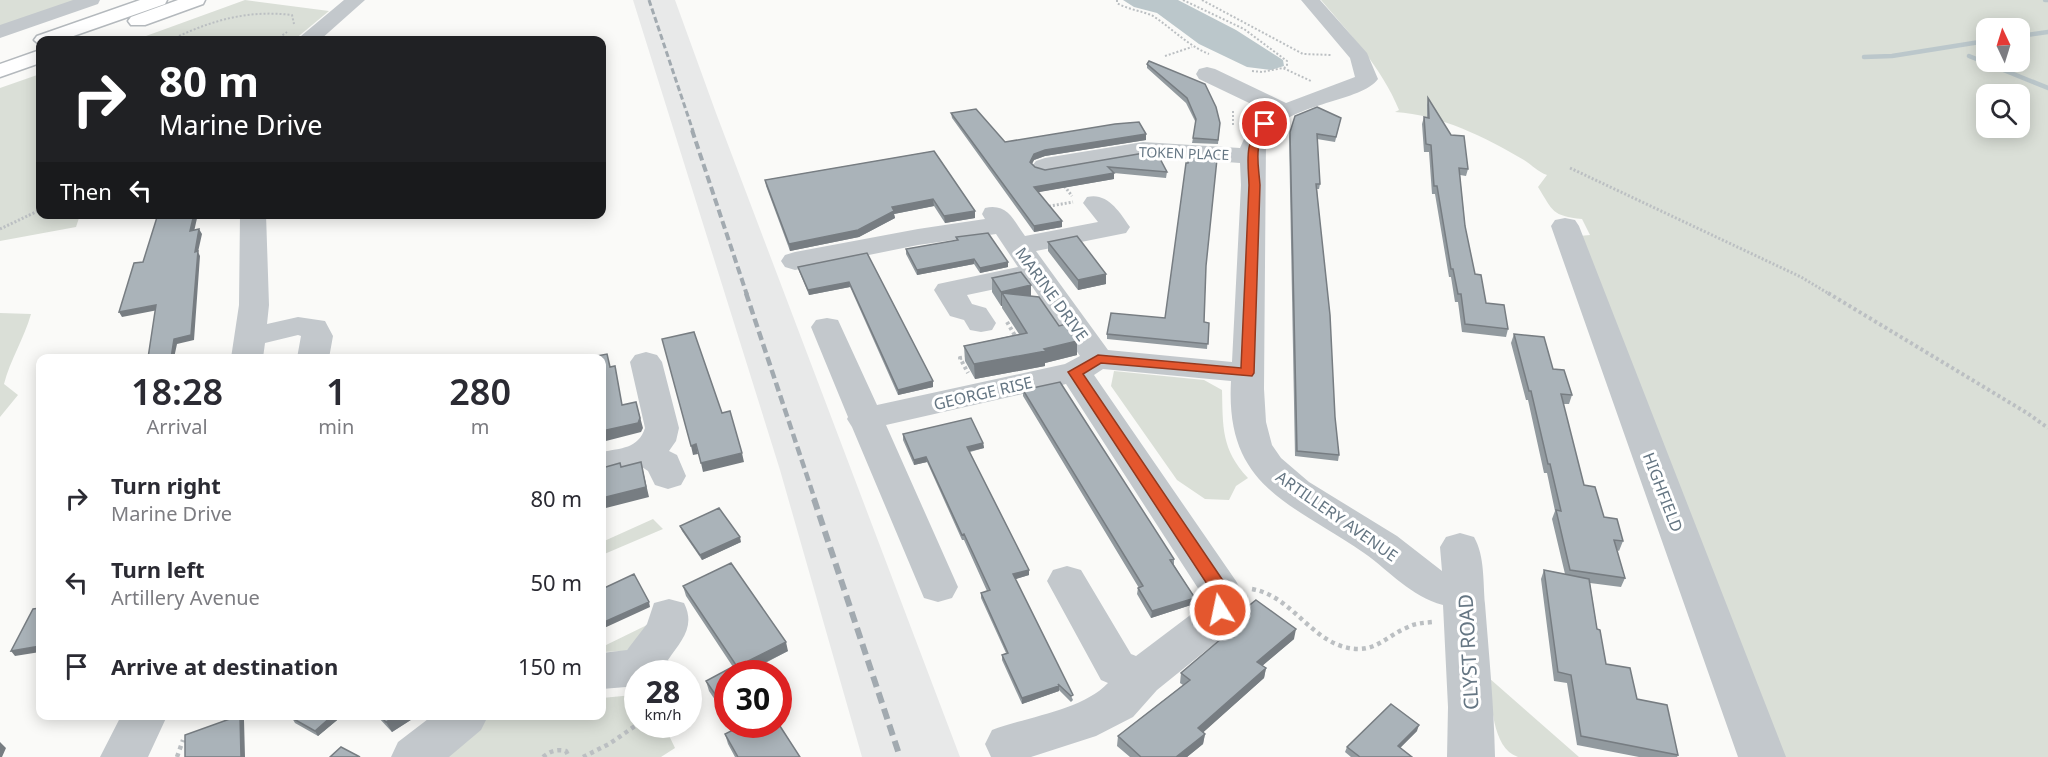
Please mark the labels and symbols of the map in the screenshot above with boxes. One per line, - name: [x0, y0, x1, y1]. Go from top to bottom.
- north arrow: [1976, 18, 2030, 72]
- pin: [1239, 98, 1290, 149]
- street label: TOKEN PLACE: [1139, 142, 1229, 164]
- street label: MARINE DRIVE: [1011, 243, 1093, 345]
- street label: GEORGE RISE: [931, 371, 1035, 415]
- street label: HIGHFIELD: [1638, 449, 1688, 535]
- street label: ARTILLERY AVENUE: [1272, 466, 1402, 566]
- position arrow: [1188, 578, 1252, 642]
- street label: CLYST ROAD: [1451, 593, 1485, 711]
- speed limit sign: 30: [714, 660, 792, 738]

